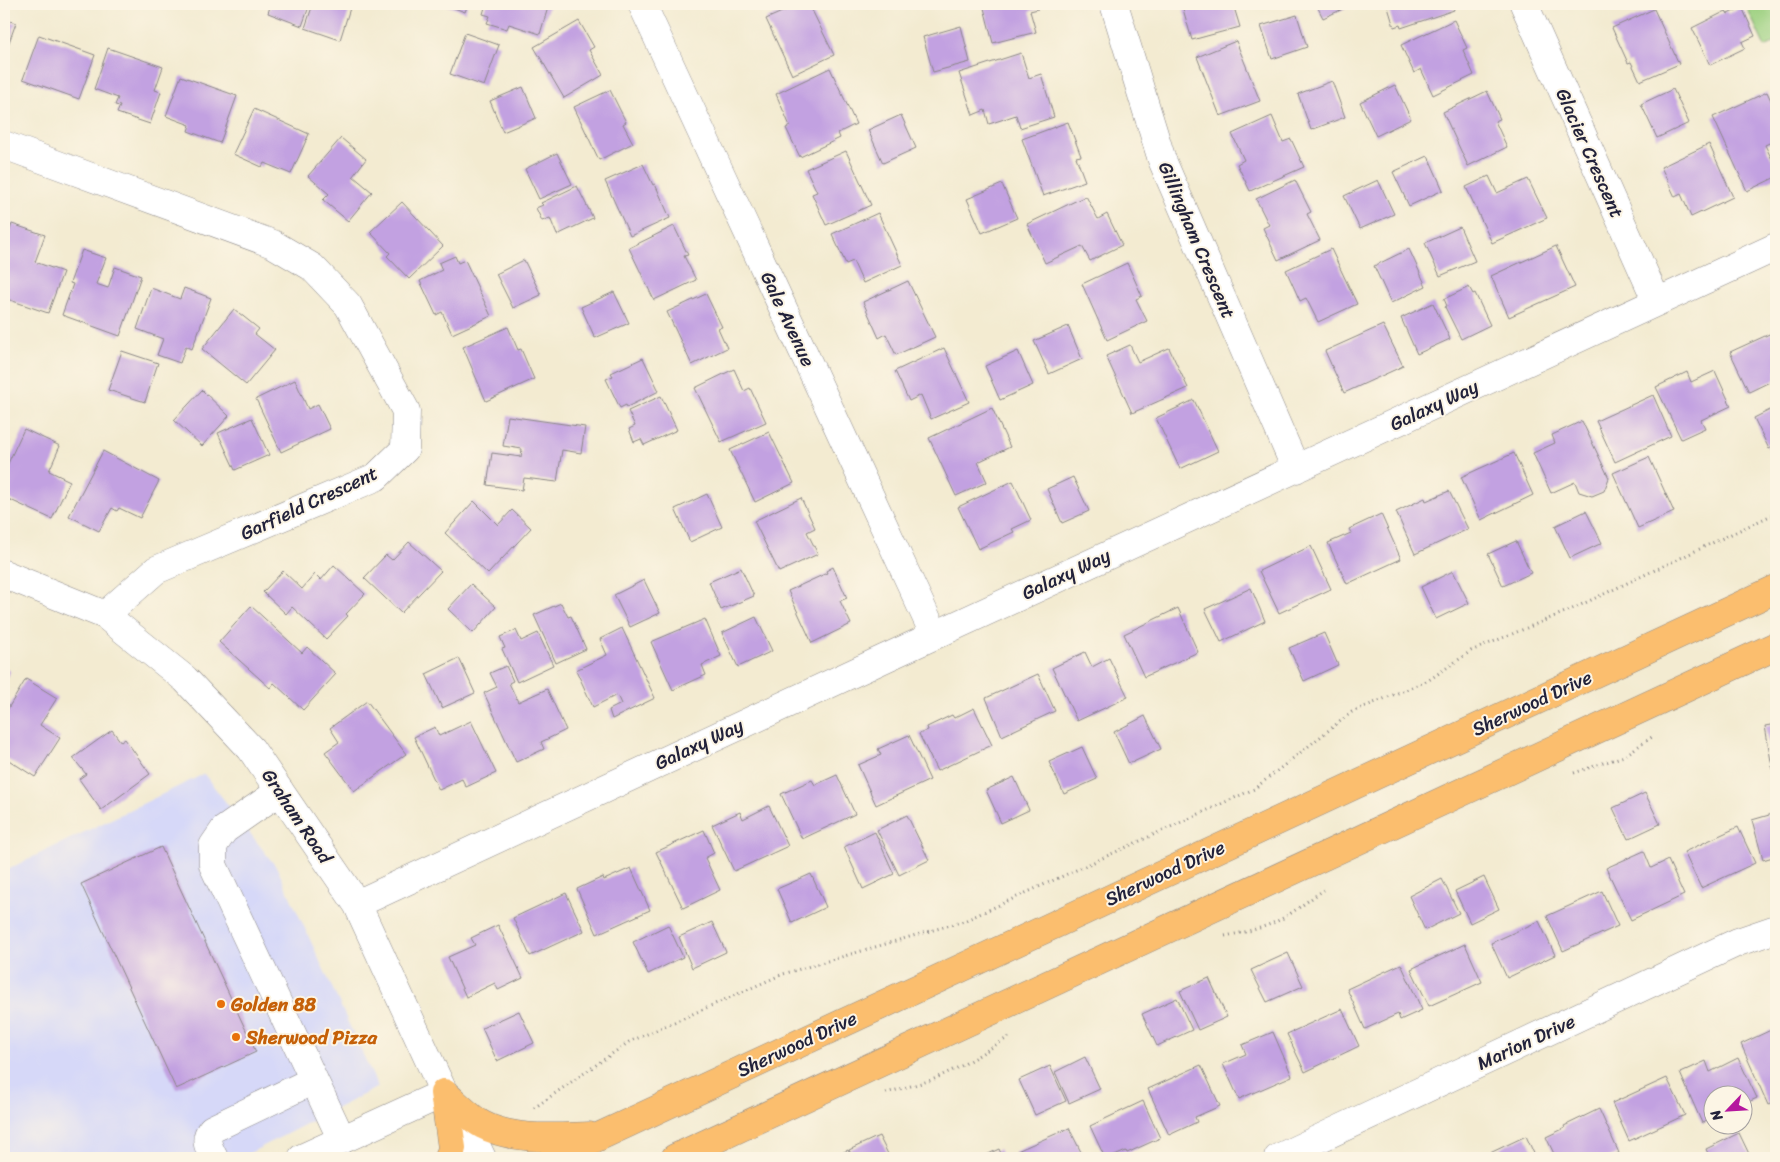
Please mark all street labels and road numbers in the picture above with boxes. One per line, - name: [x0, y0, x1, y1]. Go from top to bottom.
- street label: Glacier Crescent: [1547, 83, 1633, 223]
- street label: Gillingham Crescent: [1149, 156, 1245, 324]
- street label: Gale Avenue: [751, 266, 825, 373]
- street label: Galaxy Way: [1384, 370, 1484, 440]
- street label: Garfield Crescent: [235, 457, 383, 549]
- street label: Galaxy Way: [1016, 539, 1116, 609]
- street label: Sherwood Drive: [1466, 661, 1598, 745]
- street label: Galaxy Way: [649, 709, 749, 779]
- street label: Graham Road: [253, 762, 342, 872]
- street label: Sherwood Drive: [1099, 831, 1231, 915]
- street label: Sherwood Drive: [731, 1002, 863, 1086]
- street label: Marion Drive: [1471, 1005, 1581, 1079]

